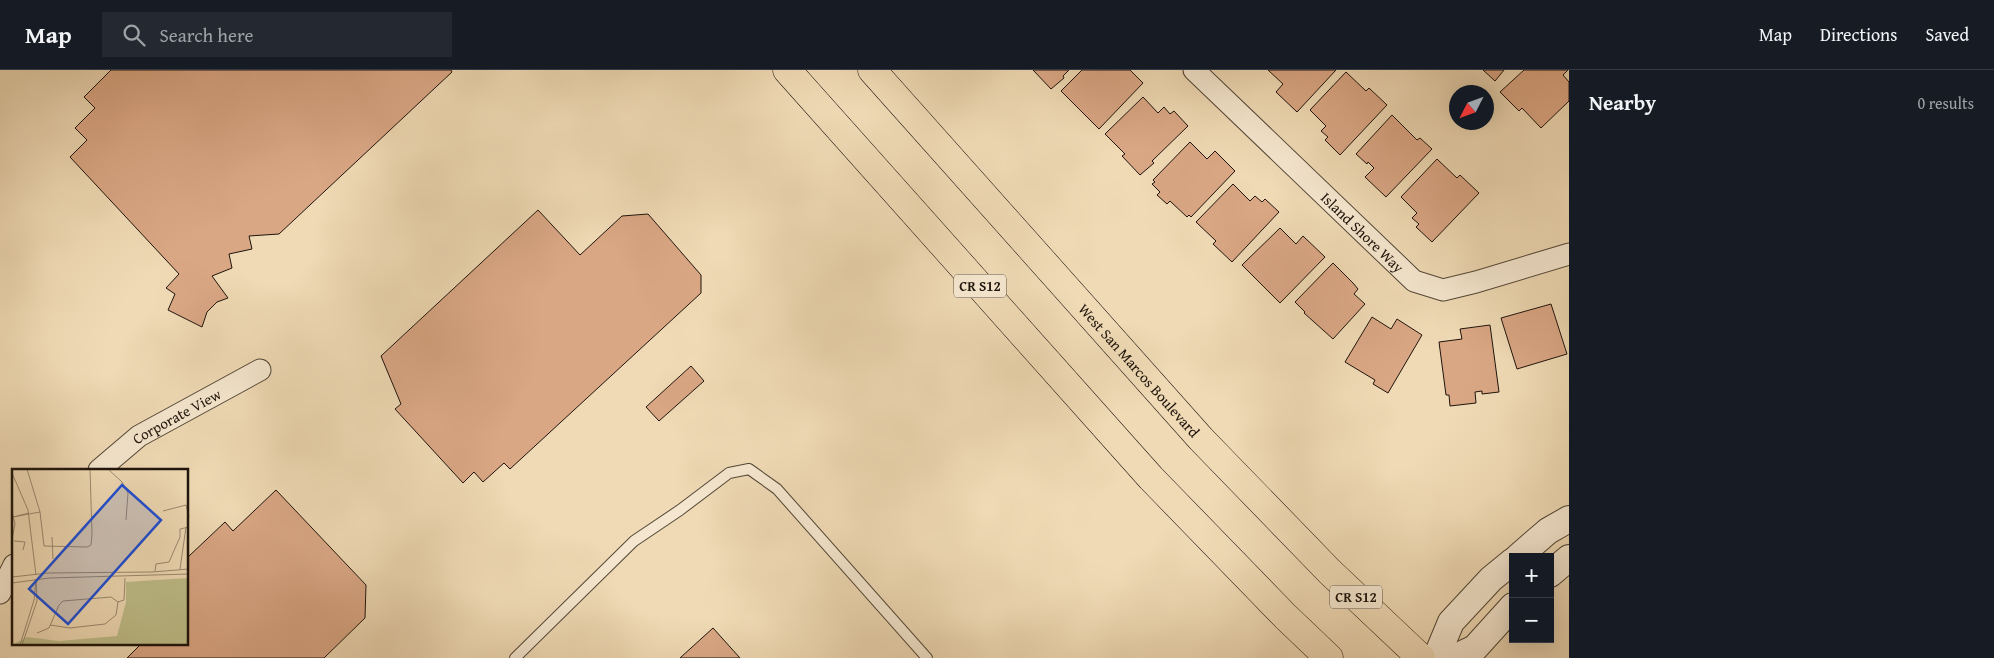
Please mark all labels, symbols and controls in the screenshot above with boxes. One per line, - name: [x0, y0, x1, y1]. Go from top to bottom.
- search box: [102, 12, 452, 57]
- text: Map: [25, 17, 72, 52]
- icon: search: [120, 21, 148, 49]
- text: Search here: [160, 21, 253, 49]
- text: Map: [1759, 21, 1792, 48]
- text: Directions: [1820, 21, 1897, 48]
- text: Saved: [1925, 21, 1969, 48]
- north arrow: [1449, 85, 1494, 130]
- text: Nearby: [1589, 87, 1656, 118]
- text: 0 results: [1917, 91, 1974, 115]
- street label: Island Shore Way: [1317, 187, 1410, 277]
- road number: CR S12: [954, 275, 1006, 298]
- street label: West San Marcos Boulevard: [1074, 299, 1205, 442]
- street label: Corporate View: [127, 383, 225, 448]
- inset map: [12, 469, 189, 646]
- map controls: [1509, 553, 1554, 643]
- button: +: [1509, 553, 1554, 598]
- road number: CR S12: [1330, 586, 1382, 608]
- button: −: [1509, 598, 1554, 643]

